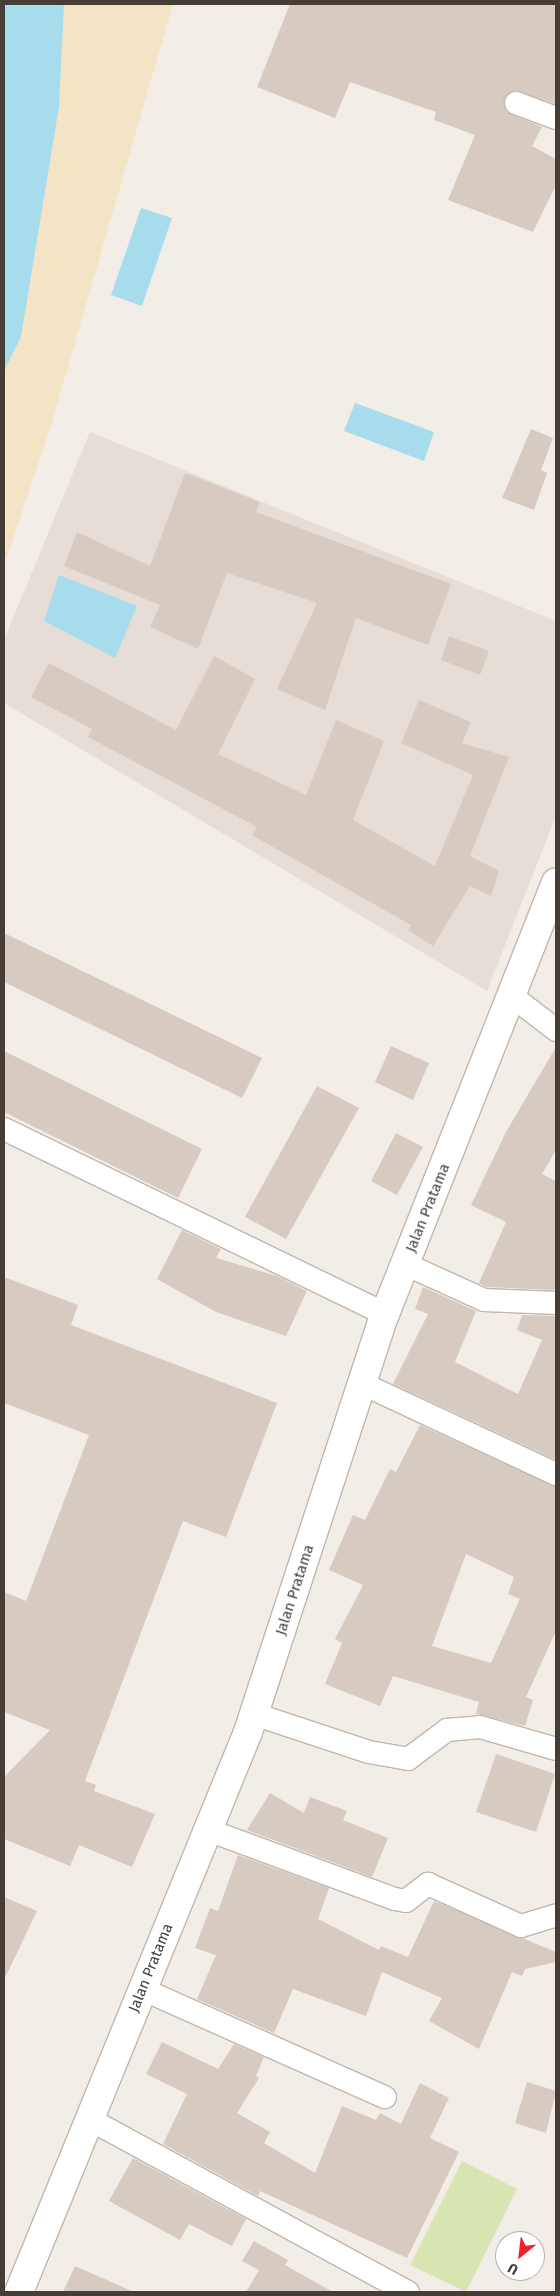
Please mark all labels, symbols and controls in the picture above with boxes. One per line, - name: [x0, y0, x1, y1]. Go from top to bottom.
- street label: Jalan Pratama: [402, 1161, 454, 1255]
- street label: Jalan Pratama: [272, 1542, 318, 1638]
- street label: Jalan Pratama: [125, 1921, 177, 2015]
- north arrow: [495, 2231, 545, 2281]
- text: U: [505, 2259, 521, 2278]

